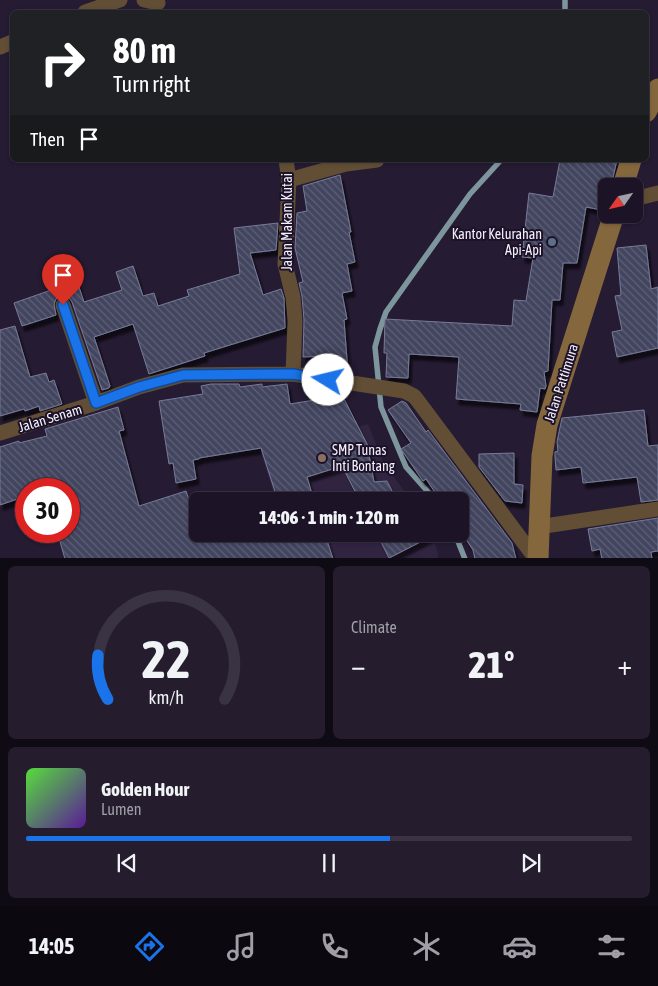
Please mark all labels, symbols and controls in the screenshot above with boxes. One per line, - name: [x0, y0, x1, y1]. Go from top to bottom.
- icon: right: [30, 30, 95, 95]
- text: 80 m: [113, 30, 176, 70]
- text: Turn right: [113, 71, 190, 97]
- icon: arrive: [75, 125, 103, 153]
- text: Then: [30, 128, 65, 150]
- street label: Jalan Makam Kutai: [279, 173, 295, 271]
- north arrow: [598, 178, 642, 222]
- map controls: [598, 178, 643, 223]
- place label: Kantor Kelurahan Api-Api: [452, 226, 542, 258]
- marker: Kantor Kelurahan Api-Api: [546, 236, 558, 248]
- pin: [42, 254, 84, 305]
- icon: arrive: [49, 261, 77, 289]
- street label: Jalan Pattimura: [541, 342, 581, 424]
- position arrow: [301, 353, 353, 405]
- street label: Jalan Senam: [16, 401, 84, 435]
- place label: SMP Tunas Inti Bontang: [332, 442, 395, 474]
- marker: SMP Tunas Inti Bontang: [316, 452, 328, 464]
- speed limit sign: 30: [15, 478, 80, 543]
- text: 14:06 · 1 min · 120 m: [259, 506, 399, 528]
- text: Climate: [351, 618, 397, 636]
- text: 22: [142, 629, 191, 689]
- text: 21°: [468, 643, 515, 686]
- text: −: [351, 649, 366, 681]
- text: +: [617, 649, 632, 681]
- text: km/h: [149, 687, 184, 708]
- text: Golden Hour: [101, 778, 189, 800]
- text: Lumen: [101, 800, 141, 818]
- icon: previous: [113, 849, 141, 877]
- icon: pause: [315, 849, 343, 877]
- icon: next: [517, 849, 545, 877]
- icon: directions: [132, 929, 167, 964]
- icon: music: [224, 929, 259, 964]
- icon: phone: [317, 929, 352, 964]
- icon: climate: [409, 929, 444, 964]
- icon: car: [502, 929, 537, 964]
- icon: filters: [594, 929, 629, 964]
- text: 14:05: [29, 933, 74, 959]

